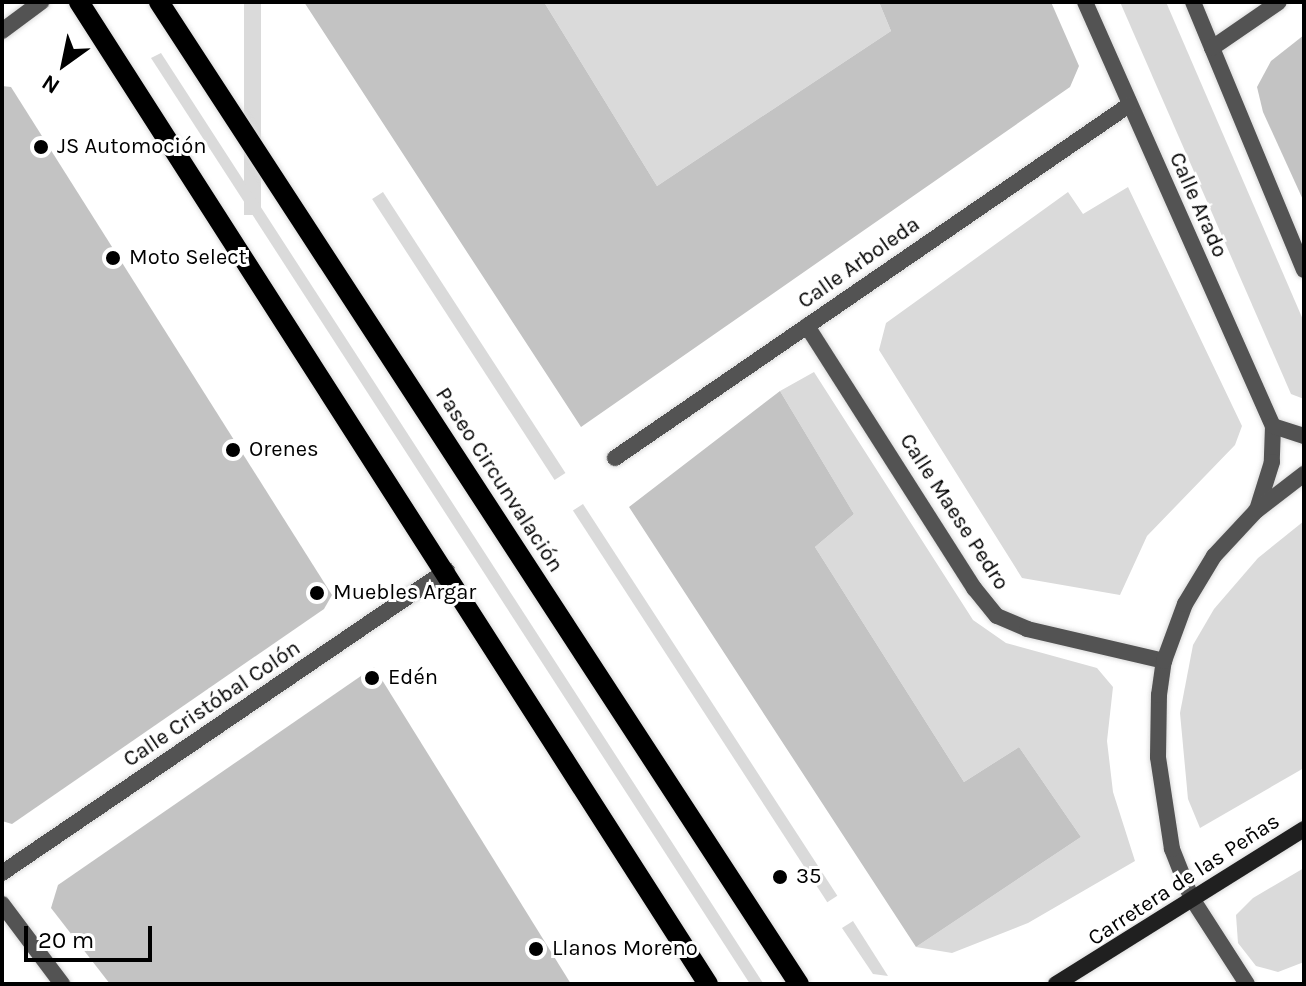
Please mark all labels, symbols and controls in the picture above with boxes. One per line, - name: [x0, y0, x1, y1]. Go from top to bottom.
- north arrow: [24, 24, 104, 104]
- text: N: [37, 69, 65, 99]
- place label: JS Automoción: [57, 134, 206, 160]
- marker: JS Automoción: [32, 138, 50, 156]
- street label: Calle Arado: [1163, 148, 1233, 262]
- street label: Calle Arboleda: [793, 211, 925, 315]
- place label: Moto Select: [129, 245, 247, 271]
- marker: Moto Select: [104, 249, 122, 267]
- street label: Paseo Circunvalación: [429, 383, 569, 577]
- street label: Calle Maese Pedro: [894, 429, 1014, 595]
- place label: Orenes: [249, 437, 319, 463]
- marker: Orenes: [224, 441, 242, 459]
- place label: Muebles Argar: [333, 580, 476, 606]
- marker: Muebles Argar: [308, 584, 326, 602]
- street label: Calle Cristóbal Colón: [118, 635, 306, 773]
- place label: Edén: [388, 665, 438, 691]
- marker: Edén: [363, 669, 381, 687]
- street label: Carretera de las Peñas: [1083, 808, 1285, 952]
- place label: 35: [796, 864, 821, 890]
- marker: 35: [771, 868, 789, 886]
- scale bar: [28, 910, 156, 960]
- text: 20 m: [38, 926, 94, 954]
- place label: Llanos Moreno: [552, 936, 698, 962]
- marker: Llanos Moreno: [527, 940, 545, 958]

